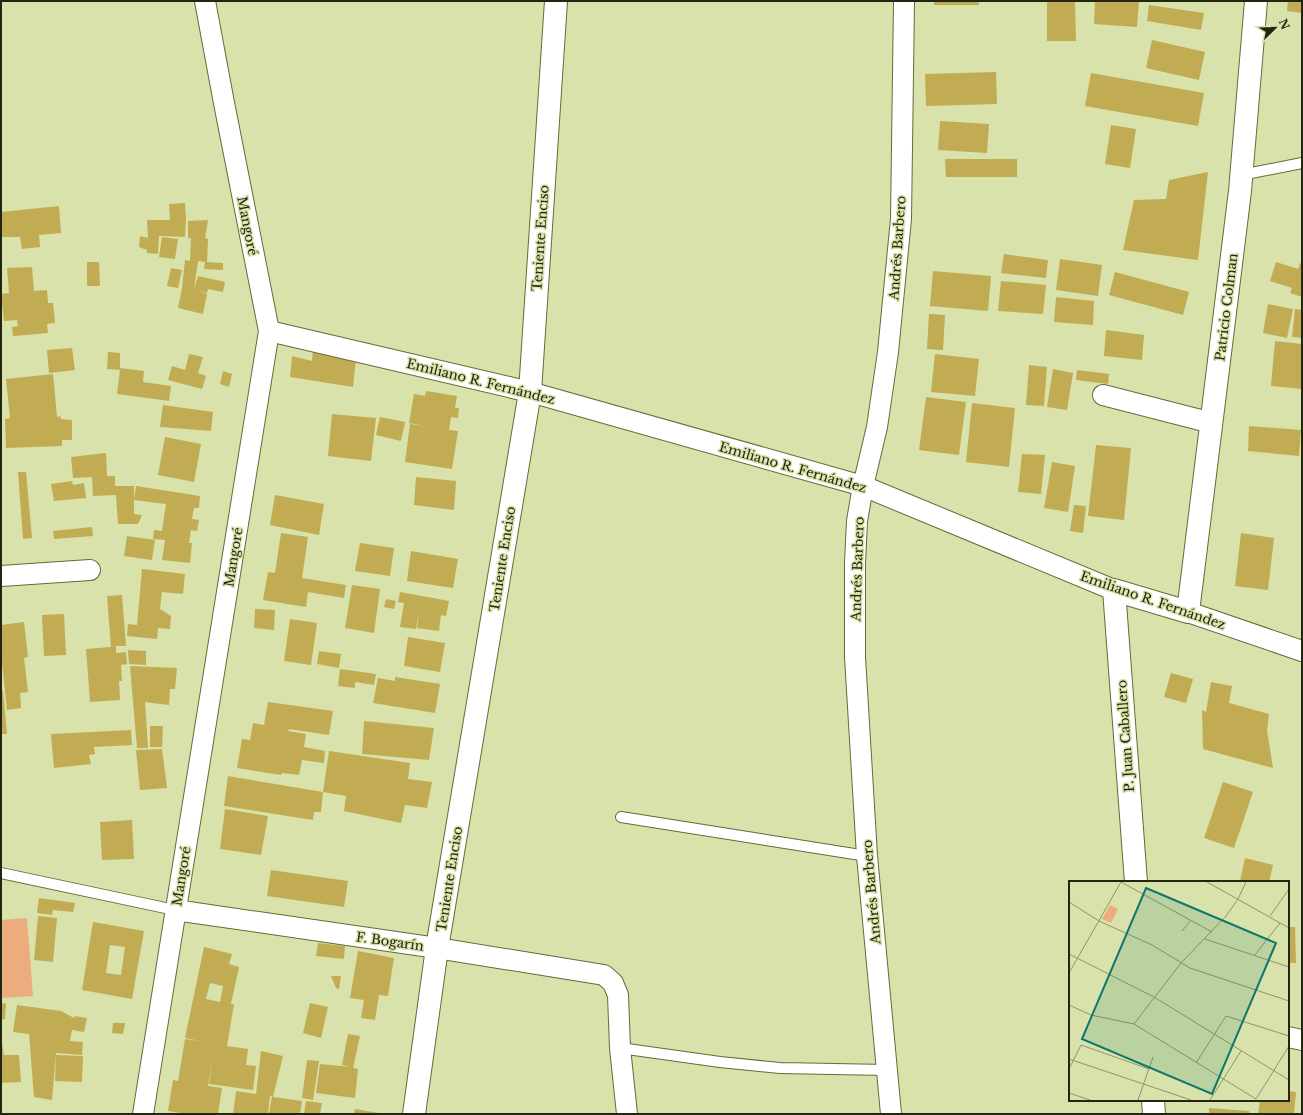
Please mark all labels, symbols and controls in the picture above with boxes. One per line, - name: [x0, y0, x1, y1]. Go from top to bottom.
- north arrow: [1255, 8, 1295, 48]
- text: N: [1276, 17, 1293, 32]
- street label: Teniente Enciso: [528, 184, 553, 292]
- street label: Mangoré: [233, 195, 262, 257]
- street label: Andrés Barbero: [885, 195, 910, 302]
- street label: Patricio Colman: [1211, 252, 1242, 362]
- street label: Emiliano R. Fernández: [405, 355, 557, 408]
- street label: Emiliano R. Fernández: [717, 438, 869, 497]
- street label: Teniente Enciso: [486, 505, 519, 613]
- street label: Andrés Barbero: [847, 516, 868, 623]
- street label: Mangoré: [220, 526, 247, 588]
- street label: Emiliano R. Fernández: [1078, 568, 1228, 633]
- street label: P. Juan Caballero: [1113, 679, 1138, 793]
- street label: Teniente Enciso: [433, 825, 466, 933]
- street label: Andrés Barbero: [858, 839, 885, 946]
- street label: Mangoré: [168, 845, 195, 907]
- inset map: [1069, 881, 1289, 1101]
- street label: F. Bogarín: [355, 928, 425, 955]

